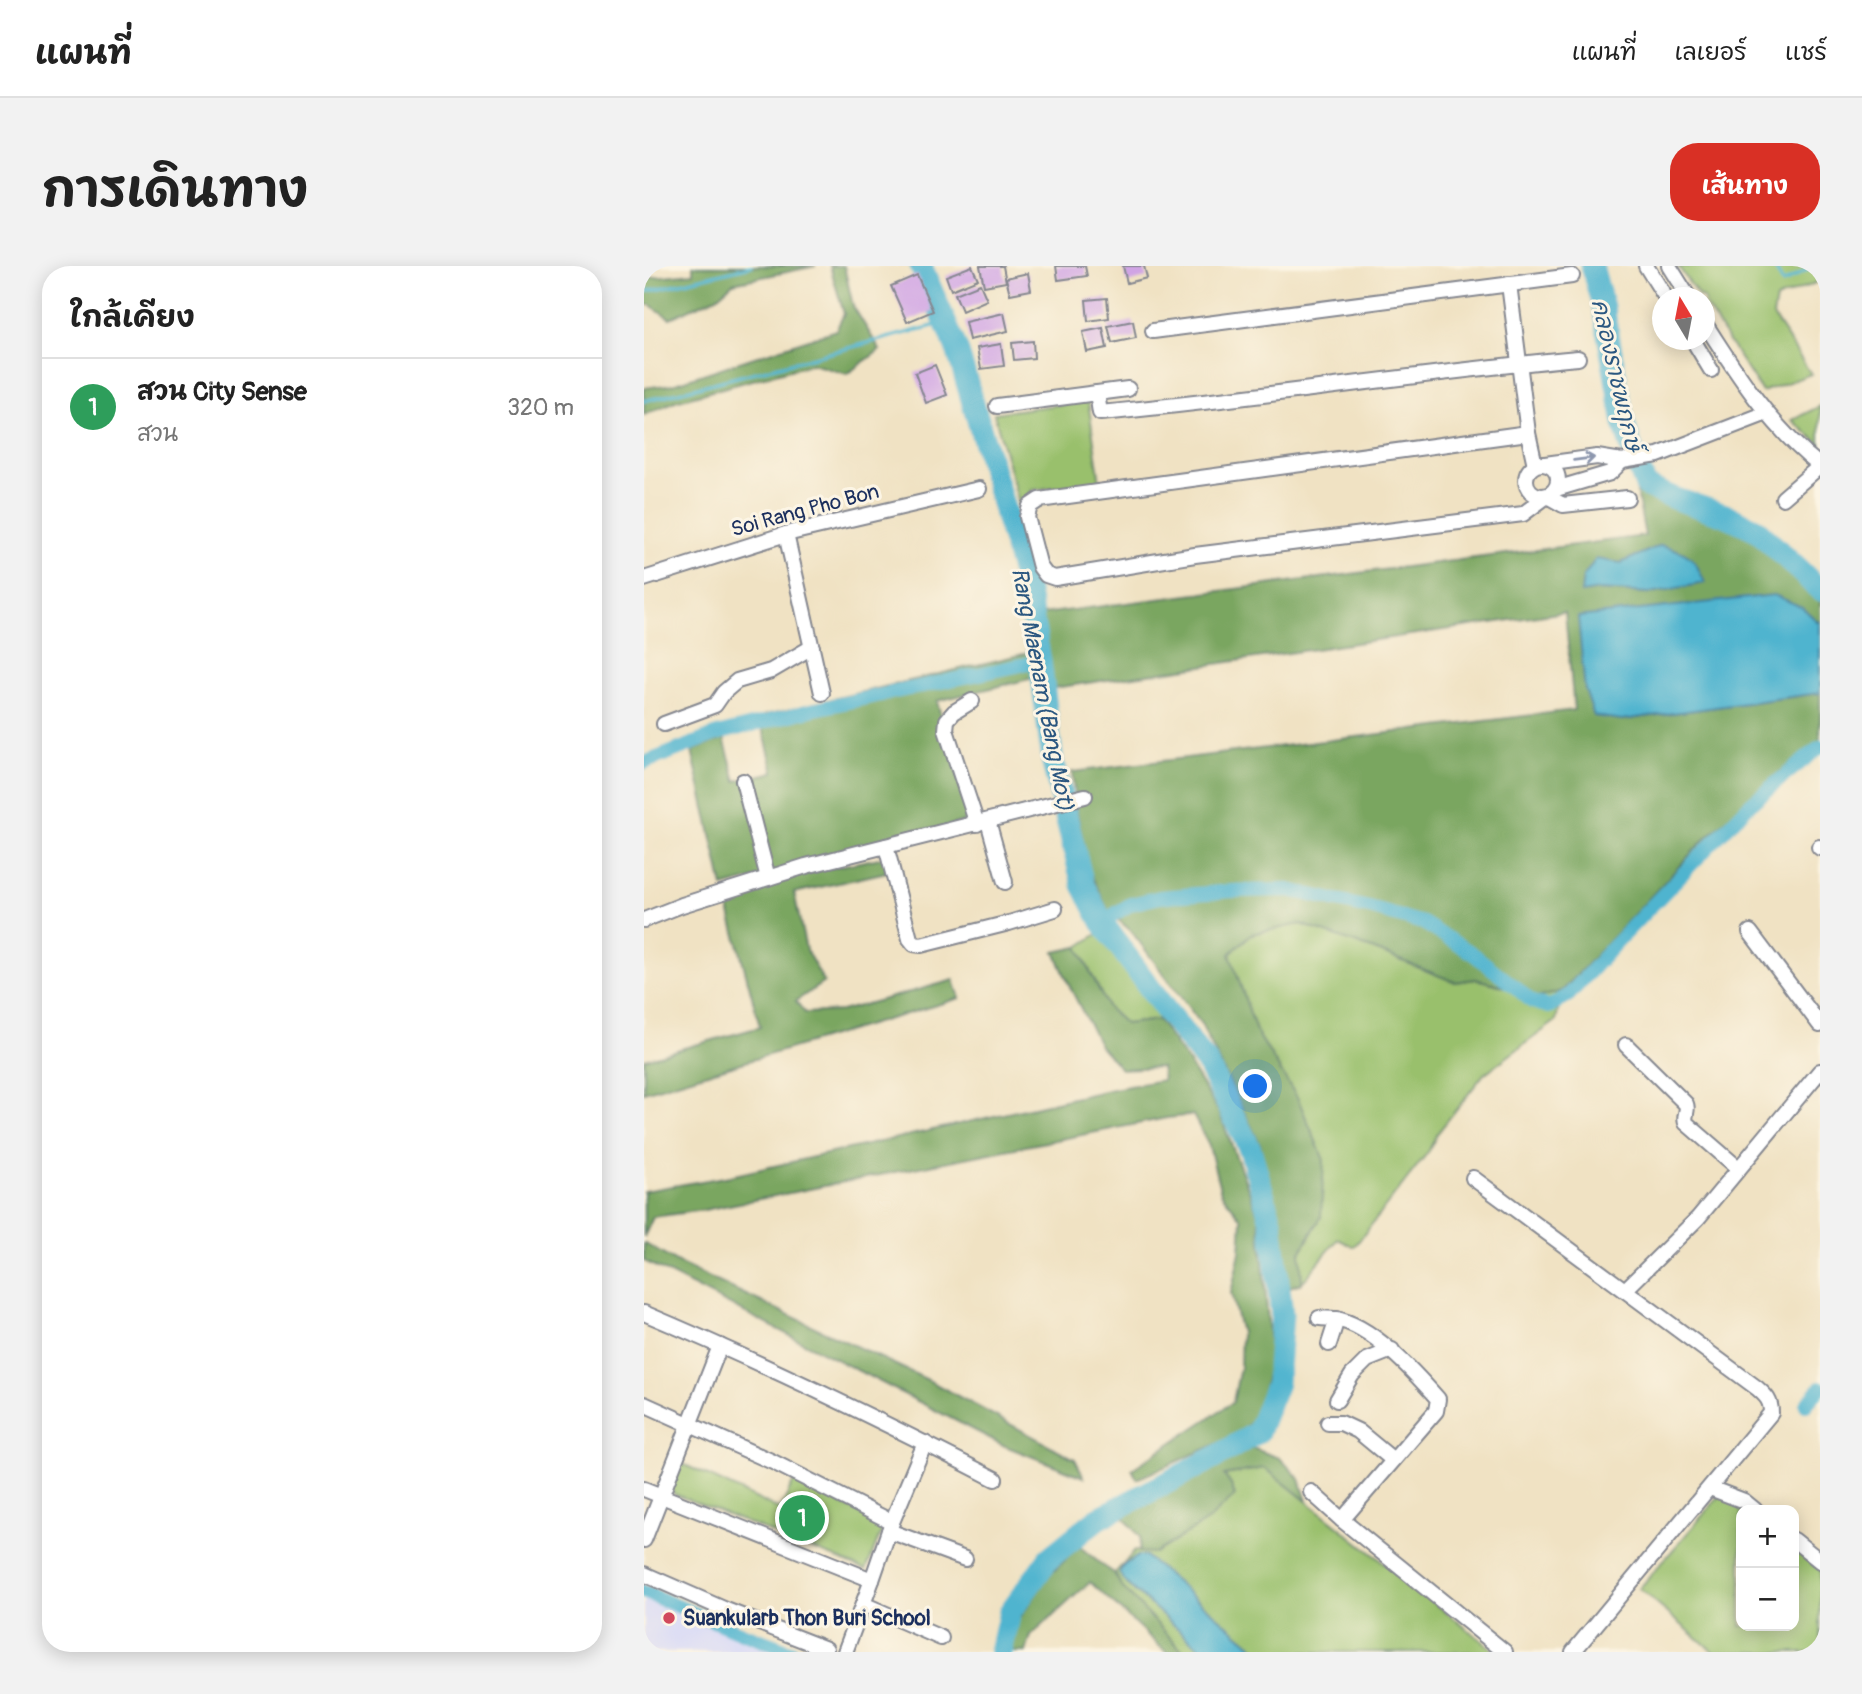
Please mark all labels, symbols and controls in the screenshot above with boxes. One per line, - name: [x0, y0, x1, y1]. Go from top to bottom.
- text: แผนที่: [35, 33, 132, 74]
- text: แผนที่: [1572, 38, 1637, 67]
- text: เลเยอร์: [1675, 38, 1747, 67]
- text: แชร์: [1785, 38, 1827, 67]
- button: เส้นทาง: [1670, 143, 1820, 221]
- text: การเดินทาง: [42, 160, 308, 221]
- north arrow: [1652, 287, 1715, 350]
- water label: คลองราชพฤกษ์: [1584, 296, 1650, 459]
- text: ใกล้เคียง: [70, 299, 195, 336]
- text: สวน City Sense: [137, 376, 307, 408]
- text: 1: [89, 393, 98, 422]
- text: 320 m: [507, 393, 574, 422]
- text: สวน: [137, 419, 178, 448]
- one-way arrow: [1572, 452, 1595, 465]
- street label: Soi Rang Pho Bon: [728, 478, 882, 543]
- water label: Rang Maenam (Bang Mot): [1005, 565, 1080, 813]
- your location: [1238, 1069, 1272, 1103]
- pin: 1: [779, 1492, 825, 1544]
- map controls: [1736, 1505, 1799, 1631]
- button: +: [1736, 1505, 1799, 1568]
- button: −: [1736, 1568, 1799, 1631]
- place label: Suankularb Thon Buri School: [683, 1605, 931, 1632]
- marker: Suankularb Thon Buri School: [661, 1610, 677, 1626]

